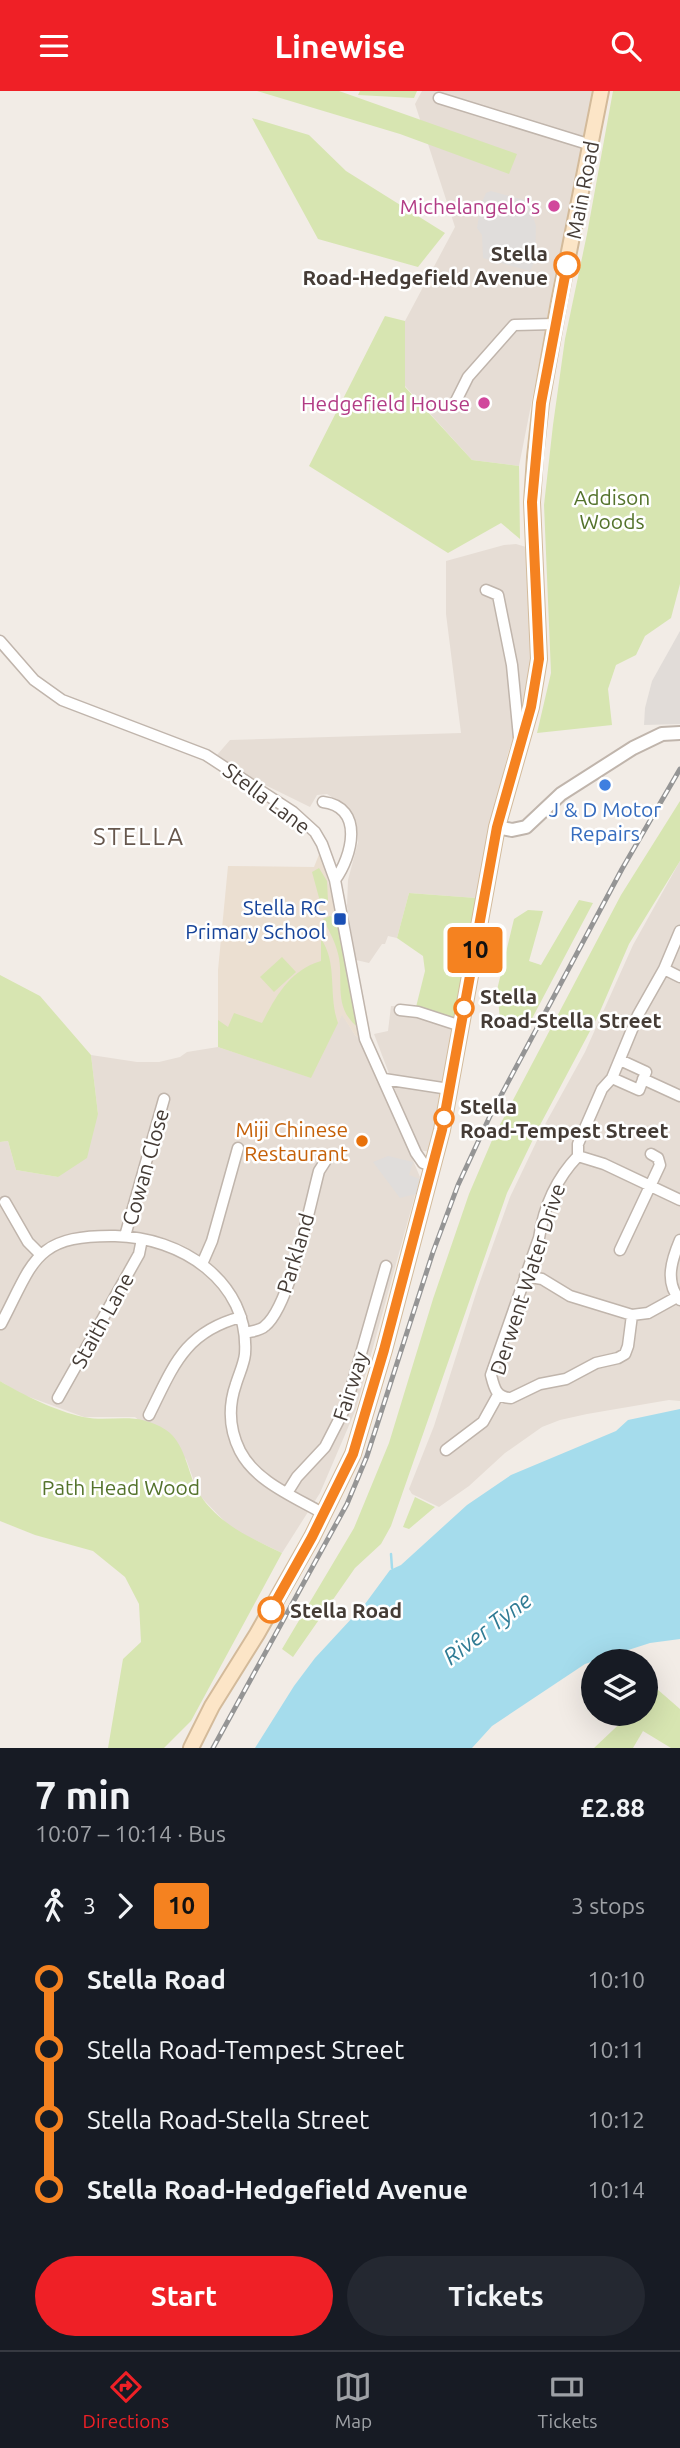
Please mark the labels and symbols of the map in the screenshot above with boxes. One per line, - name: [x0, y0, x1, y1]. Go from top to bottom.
- street label: Main Road: [561, 139, 603, 241]
- place label: Michelangelo's: [400, 194, 540, 218]
- marker: Michelangelo's: [546, 198, 562, 214]
- place label: Stella Road-Hedgefield Avenue: [302, 241, 548, 289]
- marker: Stella Road-Hedgefield Avenue: [554, 252, 580, 278]
- place label: Hedgefield House: [301, 391, 470, 415]
- marker: Hedgefield House: [476, 395, 492, 411]
- park label: Addison Woods: [574, 485, 650, 533]
- street label: Stella Lane: [219, 758, 315, 838]
- marker: J & D Motor Repairs: [597, 777, 613, 793]
- place label: J & D Motor Repairs: [549, 797, 661, 845]
- district label: STELLA: [93, 823, 185, 850]
- place label: Stella RC Primary School: [185, 895, 326, 943]
- marker: Stella RC Primary School: [332, 911, 348, 927]
- line badge: 10: [444, 927, 506, 973]
- place label: Stella Road-Stella Street: [480, 984, 662, 1032]
- marker: Stella Road-Stella Street: [454, 998, 474, 1018]
- place label: Stella Road-Tempest Street: [460, 1094, 668, 1142]
- street label: Cowan Close: [117, 1106, 173, 1228]
- marker: Stella Road-Tempest Street: [434, 1108, 454, 1128]
- place label: Miji Chinese Restaurant: [235, 1117, 348, 1165]
- marker: Miji Chinese Restaurant: [354, 1133, 370, 1149]
- street label: Derwent Water Drive: [485, 1180, 569, 1378]
- street label: Parkland: [271, 1210, 319, 1296]
- street label: Staith Lane: [66, 1268, 138, 1372]
- street label: Fairway: [328, 1348, 372, 1424]
- park label: Path Head Wood: [42, 1475, 200, 1499]
- water label: River Tyne: [438, 1587, 536, 1669]
- marker: Stella Road: [258, 1597, 284, 1623]
- place label: Stella Road: [290, 1598, 402, 1622]

